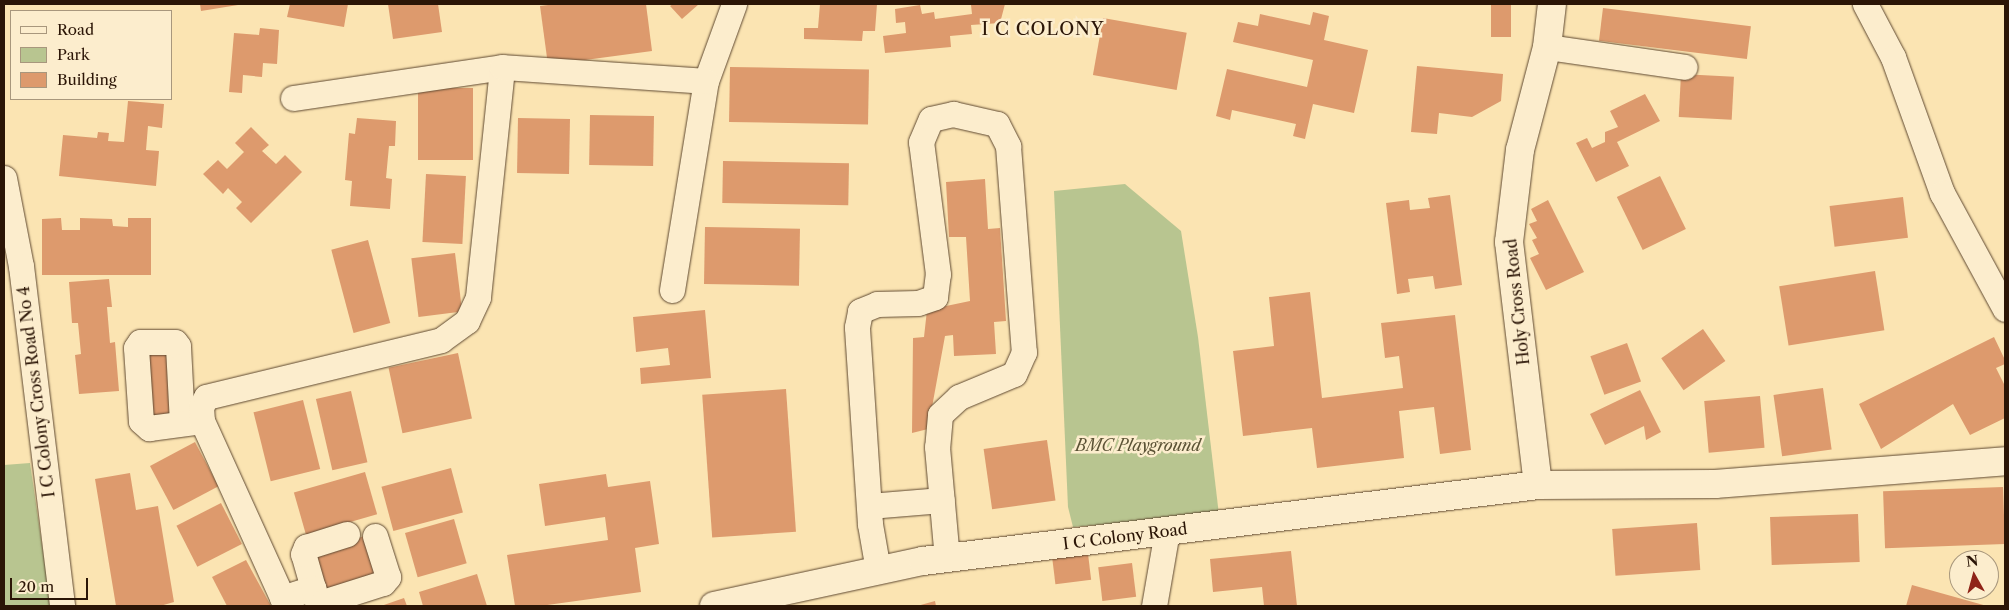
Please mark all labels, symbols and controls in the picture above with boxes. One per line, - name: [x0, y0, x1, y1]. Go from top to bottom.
- legend: [10, 10, 172, 100]
- district label: I C COLONY: [980, 18, 1106, 40]
- text: Road: [57, 20, 94, 39]
- text: Park: [57, 45, 90, 64]
- text: Building: [57, 70, 117, 89]
- street label: Holy Cross Road: [1501, 238, 1533, 366]
- street label: I C Colony Cross Road No 4: [13, 285, 59, 499]
- park label: BMC Playground: [1075, 435, 1201, 455]
- street label: I C Colony Road: [1061, 519, 1189, 553]
- north arrow: [1949, 550, 1999, 600]
- text: N: [1965, 551, 1979, 571]
- scale bar: [12, 568, 90, 600]
- text: 20 m: [18, 577, 54, 596]

